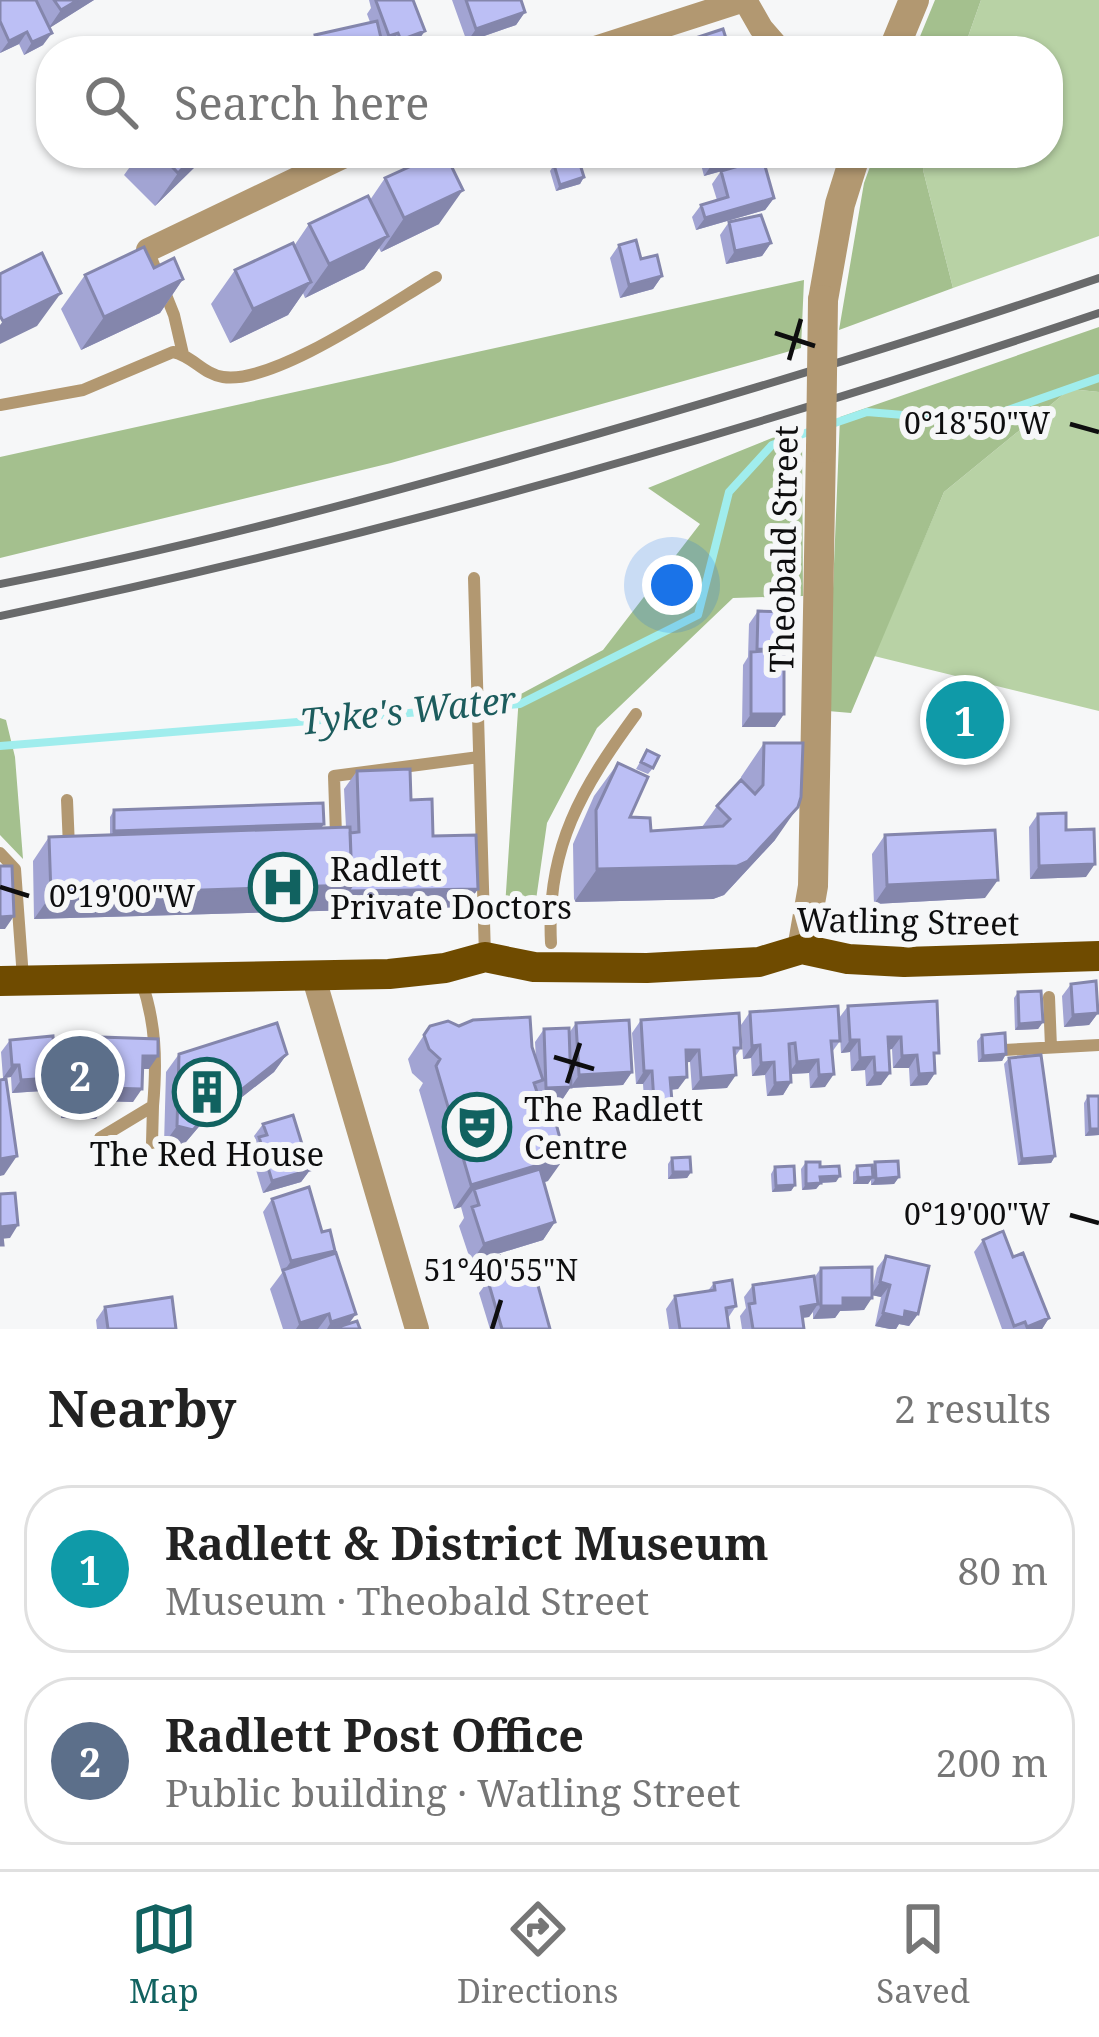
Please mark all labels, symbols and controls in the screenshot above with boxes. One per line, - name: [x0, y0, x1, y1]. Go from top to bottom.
- search box: [36, 36, 1063, 168]
- icon: search: [78, 69, 144, 135]
- text: Search here: [174, 72, 429, 133]
- text: 0°18'50"W: [904, 402, 1051, 443]
- street label: Theobald Street: [758, 425, 808, 673]
- your location: [642, 555, 702, 615]
- water label: Tyke's Water: [297, 674, 520, 746]
- pin: 1: [926, 675, 1004, 765]
- place label: Radlett Private Doctors: [330, 846, 572, 929]
- hospital icon: Radlett Private Doctors: [248, 852, 318, 922]
- text: 0°19'00"W: [49, 875, 196, 916]
- street label: Watling Street: [796, 897, 1020, 945]
- pin: 2: [41, 1030, 119, 1120]
- building icon: The Red House: [172, 1057, 242, 1127]
- place label: The Radlett Centre: [524, 1086, 703, 1169]
- theatre icon: The Radlett Centre: [442, 1092, 512, 1162]
- place label: The Red House: [90, 1131, 324, 1176]
- text: 0°19'00"W: [904, 1193, 1051, 1234]
- text: 51°40'55"N: [424, 1249, 578, 1290]
- text: Nearby: [48, 1372, 236, 1442]
- text: 2 results: [894, 1381, 1051, 1434]
- text: Radlett & District Museum: [165, 1512, 769, 1573]
- text: 1: [79, 1543, 101, 1596]
- text: 80 m: [957, 1543, 1048, 1596]
- text: Museum · Theobald Street: [165, 1573, 649, 1626]
- text: Radlett Post Office: [165, 1704, 584, 1765]
- text: 2: [79, 1735, 101, 1788]
- text: 200 m: [936, 1735, 1048, 1788]
- text: Public building · Watling Street: [165, 1765, 740, 1818]
- tab: Map: [129, 1896, 199, 2013]
- tab: Directions: [457, 1896, 618, 2013]
- tab: Saved: [876, 1896, 970, 2013]

